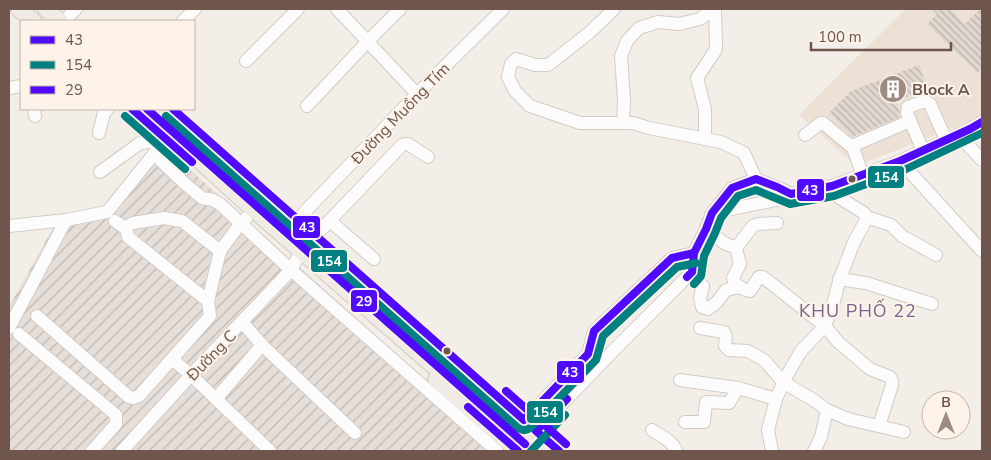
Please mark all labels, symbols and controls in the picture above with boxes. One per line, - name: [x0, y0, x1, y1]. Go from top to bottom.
- legend: [20, 20, 195, 110]
- scale bar: [811, 20, 951, 52]
- text: 100 m: [818, 27, 862, 47]
- text: 43: [65, 30, 83, 50]
- text: 154: [65, 55, 92, 75]
- street label: Đường Muồng Tím: [346, 58, 455, 170]
- building icon: Block A: [878, 74, 908, 104]
- place label: Block A: [912, 79, 970, 101]
- text: 29: [65, 80, 83, 100]
- line badge: 154: [867, 165, 905, 189]
- text: 154: [873, 168, 899, 187]
- unlabelled marker: [847, 174, 857, 184]
- line badge: 43: [796, 178, 825, 202]
- text: 43: [802, 181, 818, 200]
- line badge: 43: [292, 215, 321, 239]
- text: 43: [299, 218, 315, 237]
- line badge: 154: [310, 249, 348, 273]
- text: 154: [316, 252, 342, 271]
- line badge: 29: [350, 289, 378, 313]
- text: 29: [356, 292, 372, 311]
- district label: KHU PHỐ 22: [799, 298, 917, 323]
- street label: Đường C: [181, 325, 242, 387]
- unlabelled marker: [442, 346, 452, 356]
- line badge: 43: [556, 360, 585, 384]
- text: 43: [562, 363, 578, 382]
- north arrow: [921, 390, 971, 440]
- text: B: [941, 393, 951, 412]
- line badge: 154: [526, 400, 564, 424]
- text: 154: [532, 403, 558, 422]

